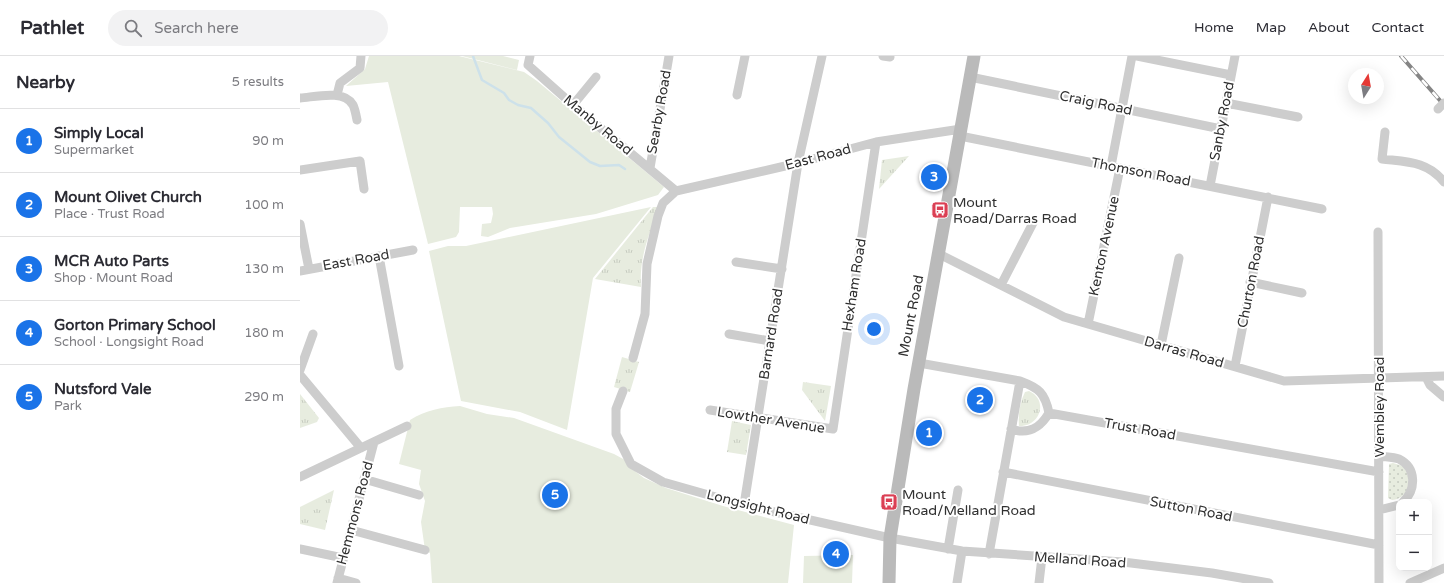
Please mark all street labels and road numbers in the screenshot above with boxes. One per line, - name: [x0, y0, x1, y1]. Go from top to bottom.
- street label: Searby Road: [643, 69, 675, 155]
- street label: Sanby Road: [1206, 80, 1238, 162]
- street label: Craig Road: [1058, 87, 1134, 119]
- street label: Manby Road: [560, 91, 636, 159]
- street label: East Road: [783, 140, 853, 174]
- street label: Thomson Road: [1090, 154, 1192, 190]
- street label: Kenton Avenue: [1085, 194, 1123, 298]
- street label: Churton Road: [1234, 235, 1268, 329]
- street label: Hexham Road: [838, 237, 870, 333]
- street label: East Road: [321, 246, 391, 274]
- street label: Mount Road: [895, 274, 927, 358]
- street label: Barnard Road: [755, 287, 787, 381]
- street label: Darras Road: [1142, 332, 1226, 372]
- street label: Wembley Road: [1371, 357, 1388, 457]
- street label: Lowther Avenue: [716, 403, 826, 437]
- street label: Trust Road: [1103, 414, 1177, 444]
- street label: Hemmons Road: [333, 459, 377, 567]
- street label: Longsight Road: [705, 486, 811, 528]
- street label: Sutton Road: [1148, 493, 1234, 525]
- street label: Melland Road: [1033, 548, 1127, 572]

